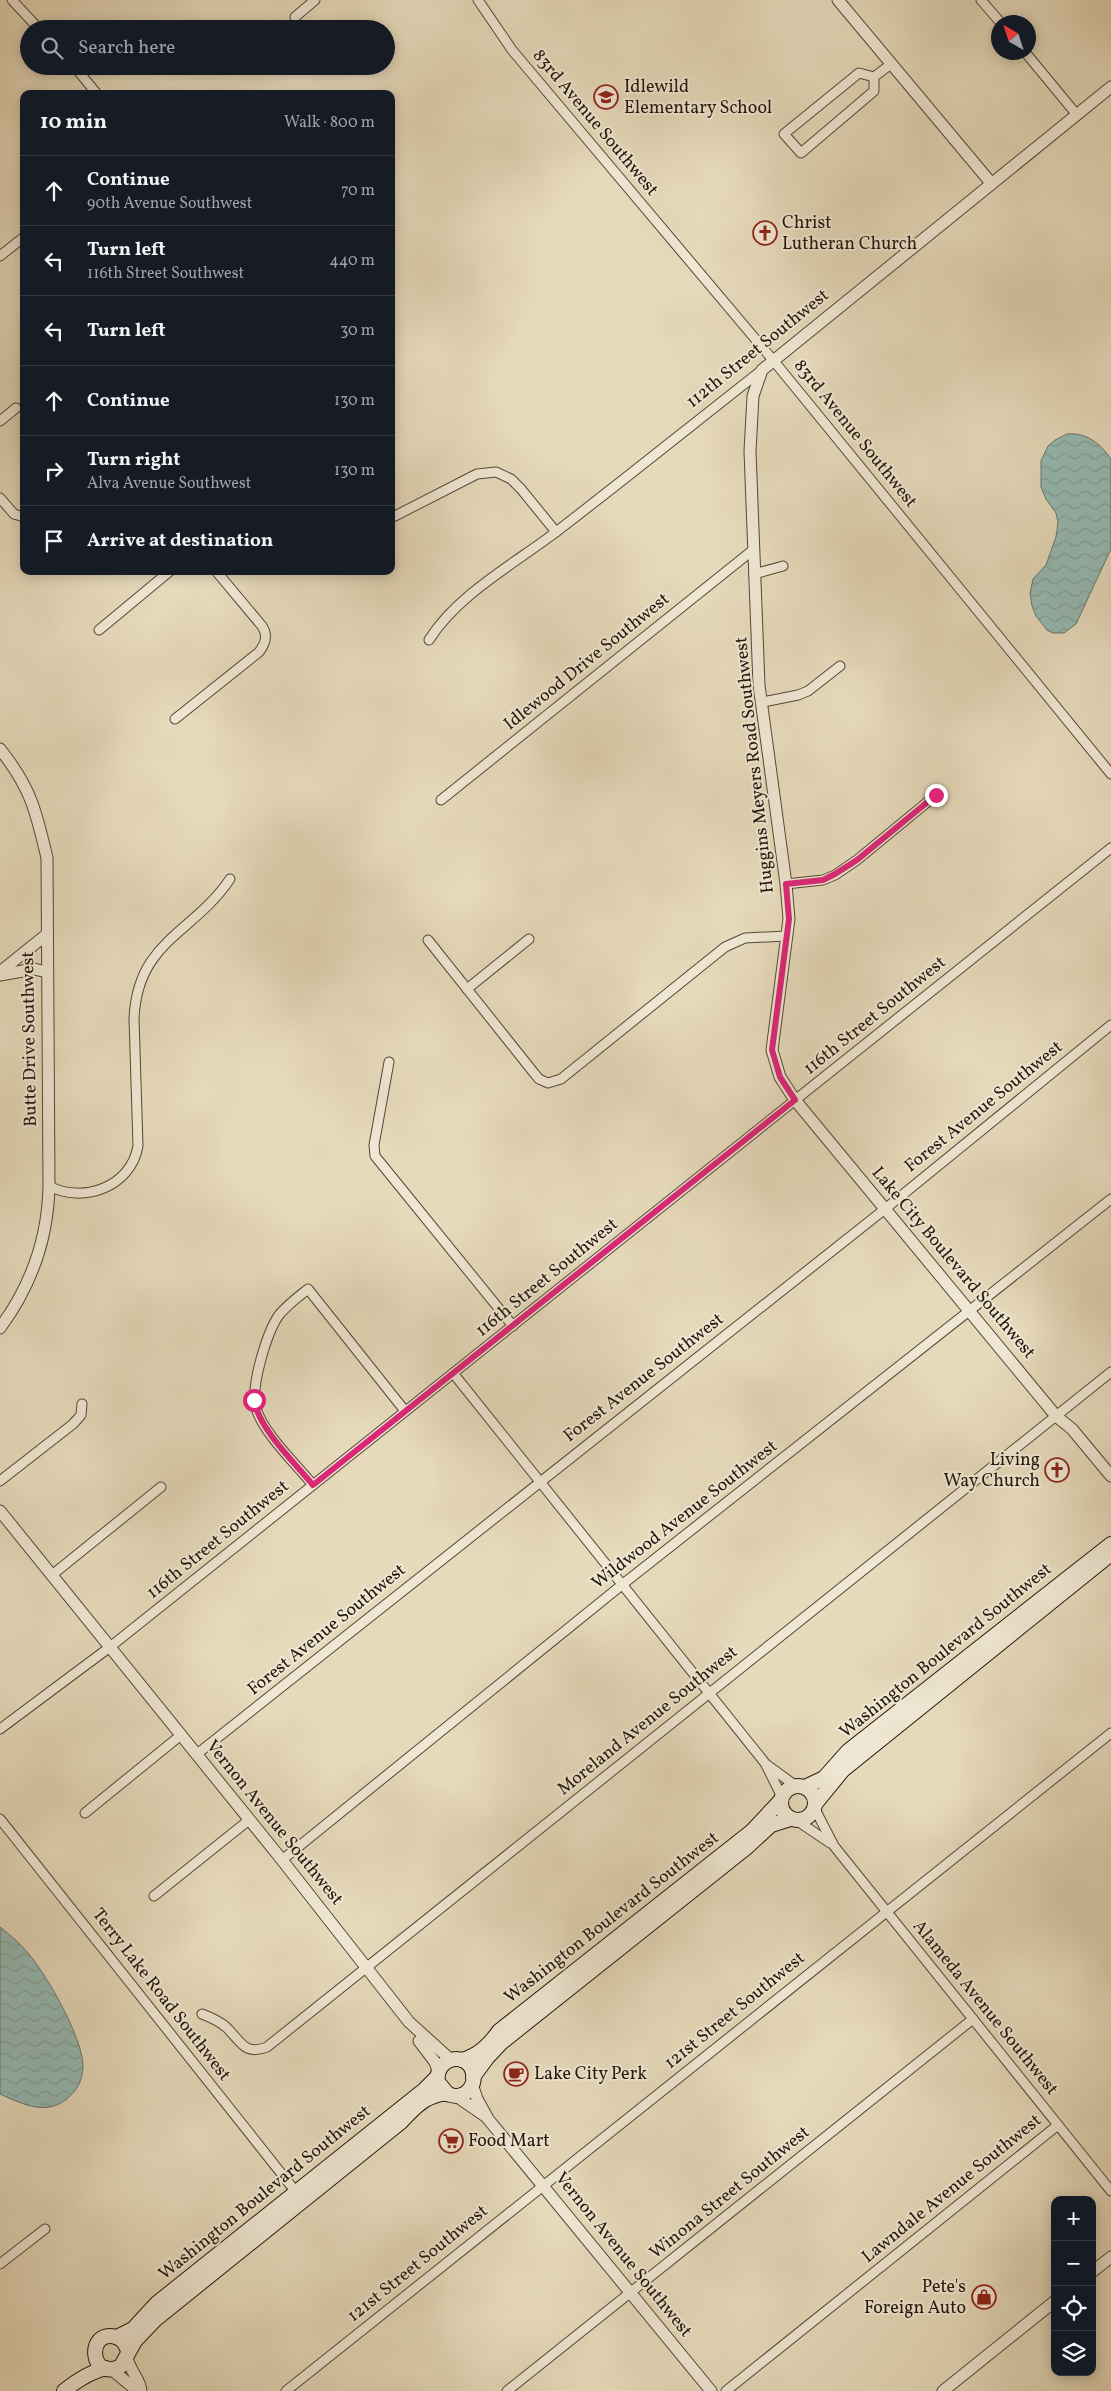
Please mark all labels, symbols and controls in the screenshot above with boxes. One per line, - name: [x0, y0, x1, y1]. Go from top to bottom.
- north arrow: [991, 15, 1036, 60]
- search box: [20, 20, 395, 75]
- icon: search: [38, 34, 66, 62]
- text: Search here: [78, 35, 175, 61]
- street label: 83rd Avenue Southwest: [526, 44, 664, 202]
- place label: Idlewild Elementary School: [624, 75, 772, 121]
- school or university icon: Idlewild Elementary School: [593, 84, 619, 110]
- text: 10 min: [40, 108, 107, 137]
- text: Walk · 800 m: [284, 112, 375, 134]
- text: Continue: [87, 167, 170, 193]
- icon: ahead: [40, 177, 68, 205]
- text: 70 m: [341, 180, 375, 202]
- text: 90th Avenue Southwest: [87, 193, 252, 215]
- place label: Christ Lutheran Church: [782, 211, 917, 257]
- church icon: Christ Lutheran Church: [752, 220, 778, 246]
- text: Turn left: [87, 237, 166, 263]
- icon: left: [40, 247, 68, 275]
- text: 440 m: [329, 250, 375, 272]
- text: 116th Street Southwest: [87, 263, 244, 285]
- street label: 112th Street Southwest: [681, 283, 835, 415]
- icon: left: [40, 317, 68, 345]
- text: Turn left: [87, 318, 166, 344]
- text: 30 m: [340, 320, 375, 342]
- street label: 83rd Avenue Southwest: [787, 354, 923, 514]
- icon: ahead: [40, 387, 68, 415]
- text: Continue: [87, 388, 170, 414]
- text: 130 m: [334, 390, 375, 412]
- text: Turn right: [87, 447, 180, 473]
- icon: right: [40, 457, 68, 485]
- text: 130 m: [334, 460, 375, 482]
- text: Alva Avenue Southwest: [87, 473, 251, 495]
- icon: arrive: [40, 527, 68, 555]
- text: Arrive at destination: [87, 528, 273, 554]
- street label: Idlewood Drive Southwest: [499, 587, 675, 737]
- street label: Huggins Meyers Road Southwest: [729, 636, 781, 894]
- route end: [925, 784, 948, 807]
- street label: Butte Drive Southwest: [16, 951, 44, 1127]
- street label: 116th Street Southwest: [798, 951, 952, 1081]
- street label: Forest Avenue Southwest: [899, 1035, 1069, 1179]
- street label: Lake City Boulevard Southwest: [865, 1162, 1041, 1364]
- street label: 116th Street Southwest: [470, 1213, 624, 1343]
- street label: Forest Avenue Southwest: [559, 1307, 729, 1449]
- route start: [243, 1389, 266, 1412]
- street label: Wildwood Avenue Southwest: [587, 1434, 783, 1596]
- place label: Living Way Church: [943, 1448, 1040, 1494]
- church icon: Living Way Church: [1044, 1457, 1070, 1483]
- street label: 116th Street Southwest: [141, 1475, 295, 1605]
- street label: Washington Boulevard Southwest: [835, 1557, 1057, 1745]
- street label: Forest Avenue Southwest: [242, 1558, 412, 1702]
- street label: Moreland Avenue Southwest: [552, 1640, 744, 1802]
- street label: Vernon Avenue Southwest: [199, 1735, 349, 1911]
- street label: Washington Boulevard Southwest: [499, 1826, 725, 2010]
- street label: Terry Lake Road Southwest: [86, 1903, 236, 2087]
- street label: Alameda Avenue Southwest: [906, 1915, 1064, 2101]
- street label: 121st Street Southwest: [659, 1946, 811, 2076]
- cafe icon: Lake City Perk: [503, 2061, 529, 2087]
- place label: Lake City Perk: [534, 2062, 647, 2087]
- street label: Washington Boulevard Southwest: [154, 2099, 376, 2287]
- street label: Lawndale Avenue Southwest: [857, 2109, 1047, 2269]
- street label: Winona Street Southwest: [645, 2120, 815, 2266]
- supermarket icon: Food Mart: [438, 2128, 464, 2154]
- place label: Food Mart: [468, 2129, 550, 2154]
- street label: Vernon Avenue Southwest: [548, 2167, 698, 2343]
- map controls: [1051, 2196, 1096, 2376]
- button: +: [1051, 2196, 1096, 2241]
- street label: 121st Street Southwest: [342, 2199, 494, 2329]
- button: −: [1051, 2241, 1096, 2286]
- place label: Pete's Foreign Auto: [864, 2275, 966, 2321]
- shop icon: Pete's Foreign Auto: [971, 2284, 997, 2310]
- button: locate: [1051, 2286, 1096, 2331]
- button: layers: [1051, 2331, 1096, 2376]

